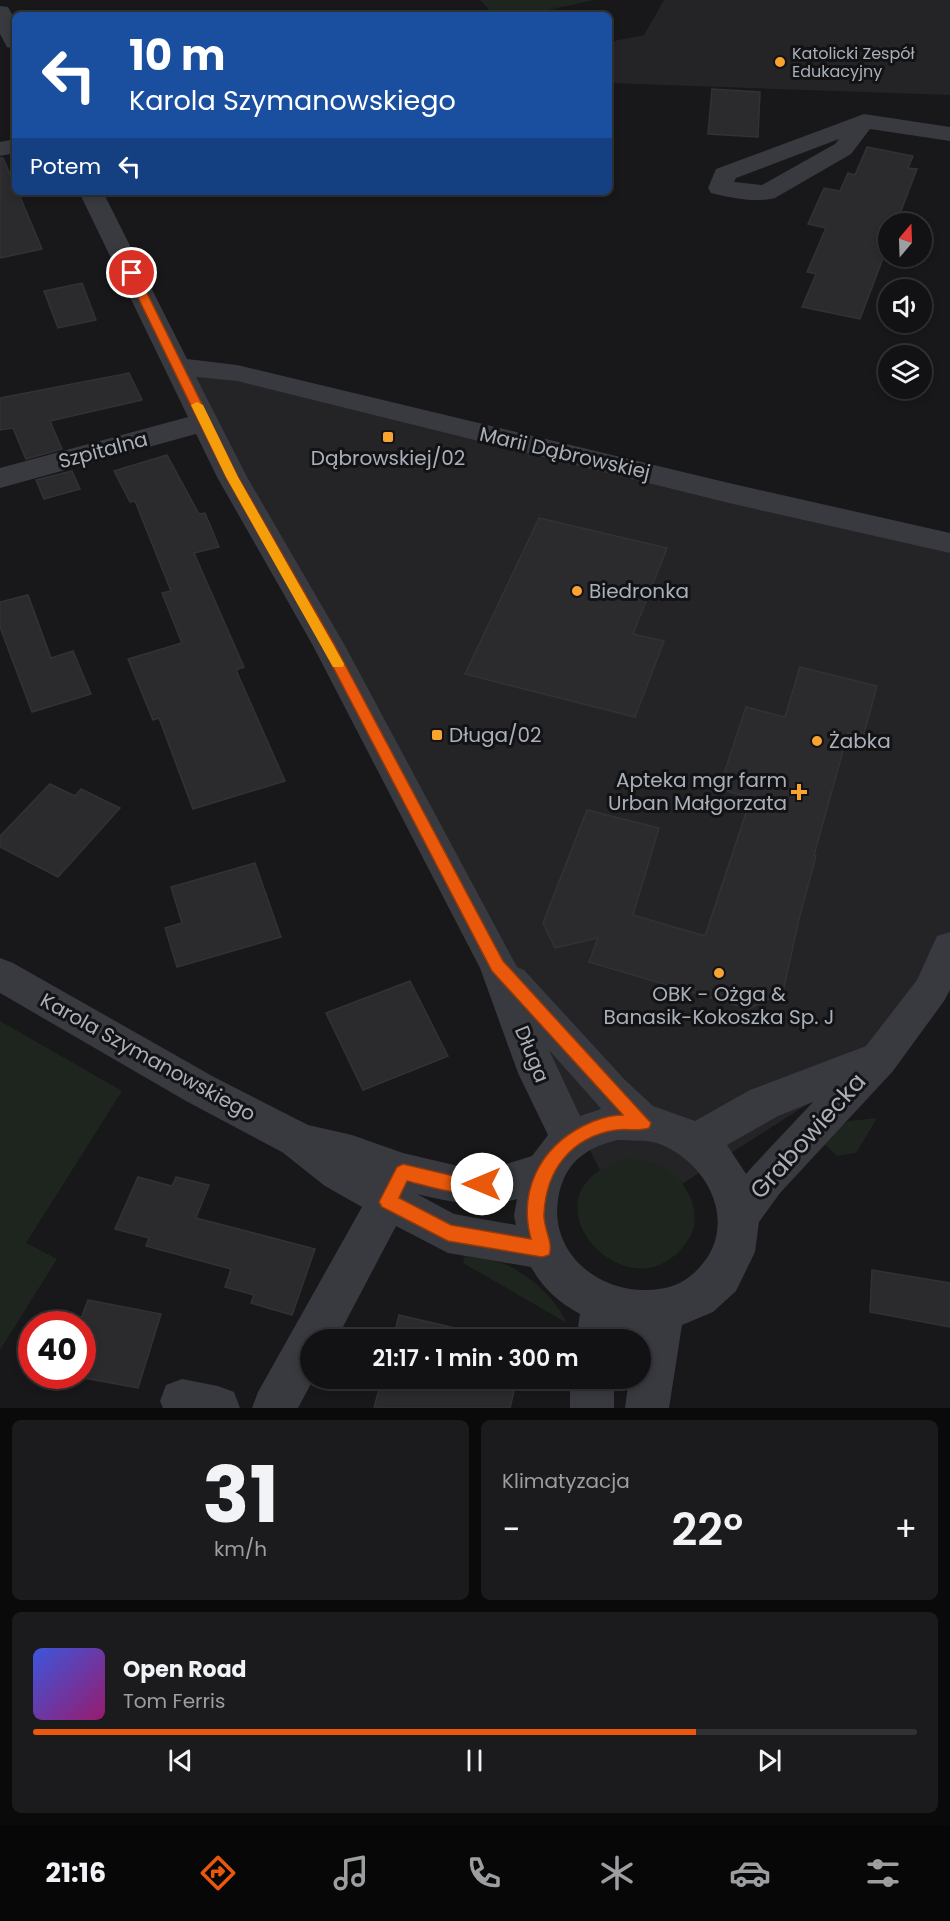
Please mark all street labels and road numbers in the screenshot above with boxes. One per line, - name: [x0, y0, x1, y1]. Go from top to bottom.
- street label: Marii Dąbrowskiej: [477, 420, 653, 486]
- street label: Szpitalna: [55, 425, 151, 475]
- street label: Karola Szymanowskiego: [35, 986, 261, 1128]
- street label: Długa: [508, 1021, 556, 1087]
- street label: Grabowiecka: [742, 1066, 873, 1206]

